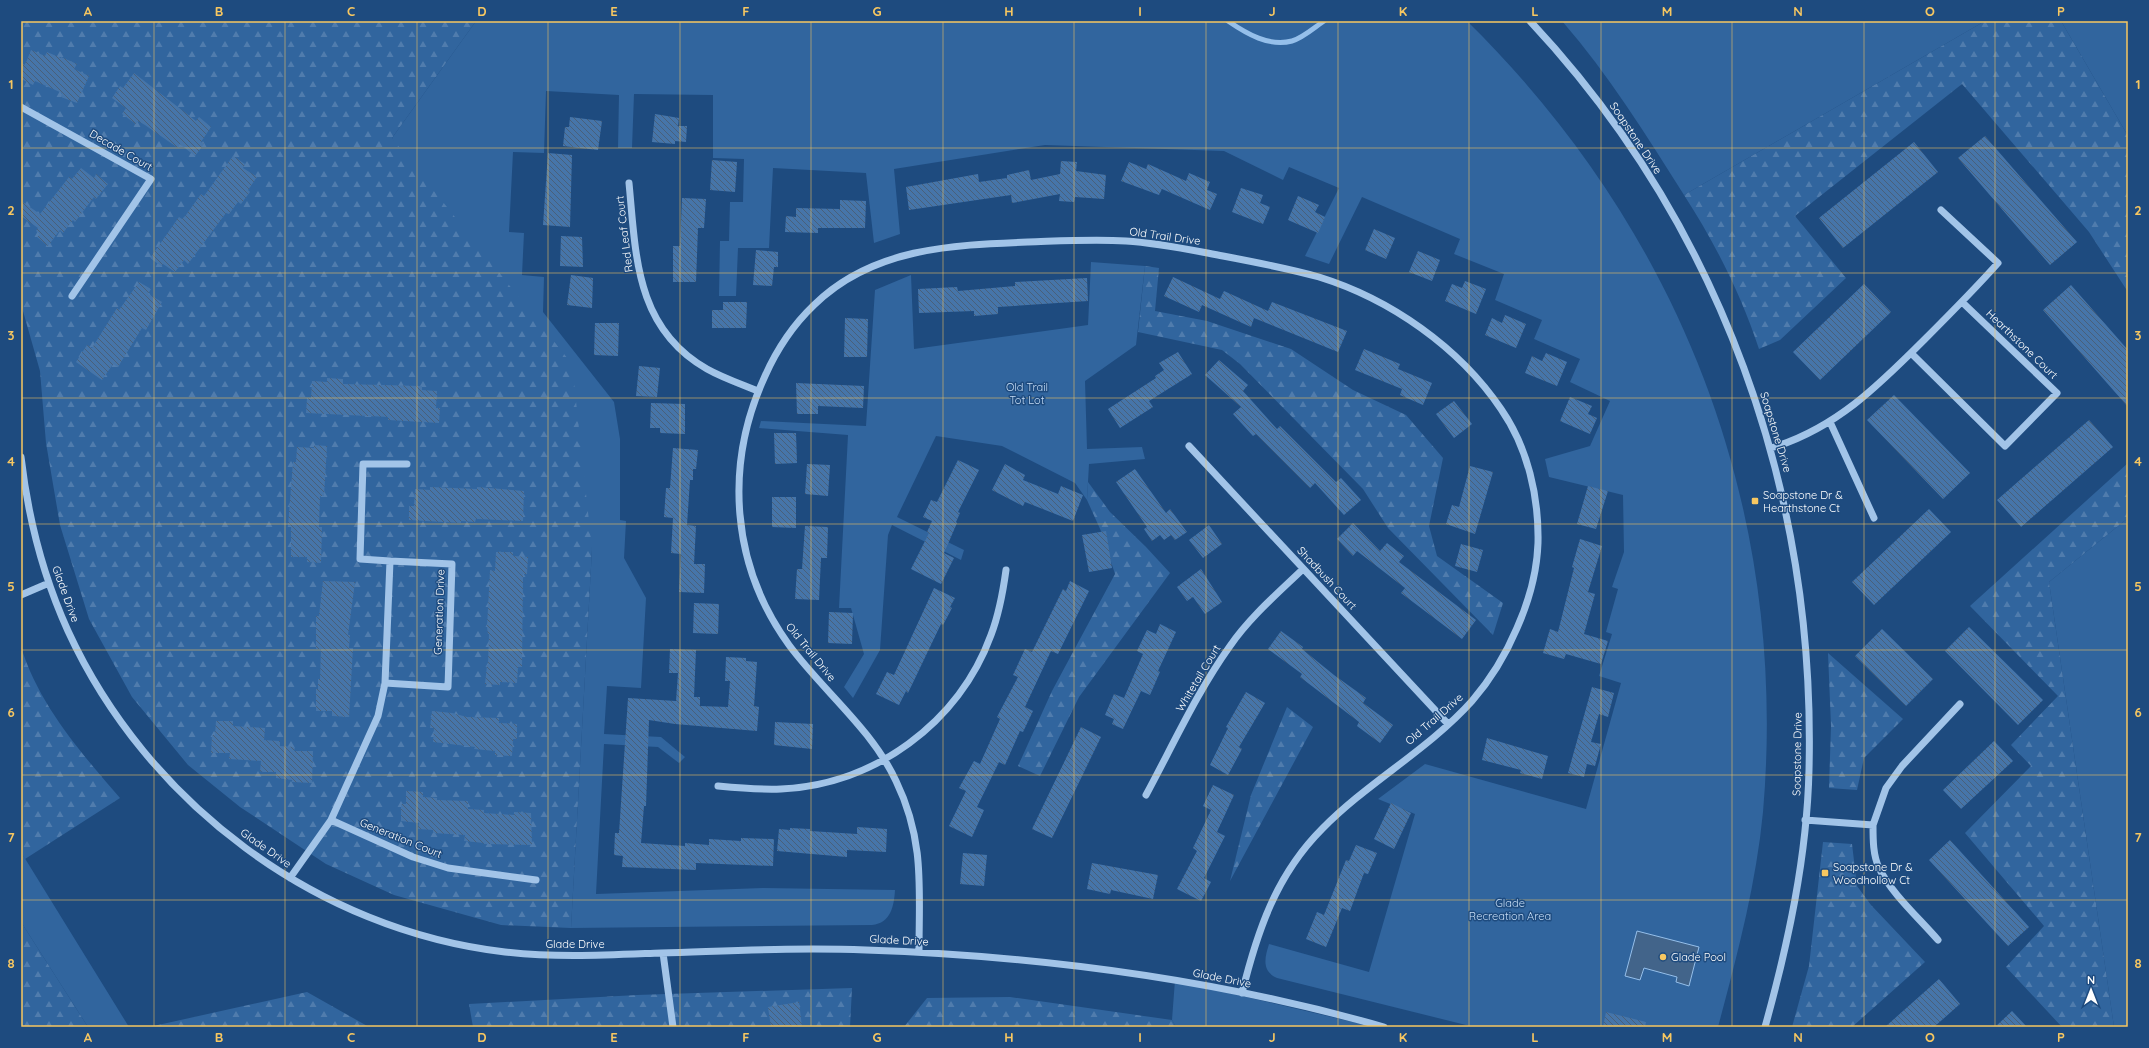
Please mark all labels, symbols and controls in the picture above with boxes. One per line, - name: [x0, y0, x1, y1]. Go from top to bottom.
- text: A: [84, 3, 93, 19]
- text: B: [215, 3, 223, 19]
- text: C: [347, 3, 355, 19]
- text: D: [477, 3, 487, 19]
- text: E: [610, 3, 618, 19]
- text: F: [742, 3, 750, 19]
- text: G: [872, 3, 882, 19]
- text: H: [1004, 3, 1014, 19]
- text: I: [1138, 3, 1142, 19]
- text: J: [1268, 3, 1276, 19]
- text: K: [1399, 3, 1408, 19]
- text: L: [1531, 3, 1539, 19]
- text: M: [1662, 3, 1672, 19]
- text: N: [1793, 3, 1803, 19]
- text: O: [1925, 3, 1935, 19]
- text: P: [2057, 3, 2065, 19]
- text: 1: [8, 76, 14, 92]
- text: 1: [2135, 76, 2141, 92]
- street label: Soapstone Drive: [1607, 99, 1665, 177]
- street label: Decade Court: [87, 126, 155, 174]
- street label: Red Leaf Court: [612, 195, 636, 273]
- text: 2: [7, 202, 15, 218]
- text: 2: [2134, 202, 2142, 218]
- street label: Old Trail Drive: [1129, 224, 1201, 248]
- street label: Hearthstone Court: [1983, 306, 2061, 382]
- text: 3: [8, 327, 15, 343]
- text: 3: [2135, 327, 2142, 343]
- park label: Old Trail Tot Lot: [1006, 380, 1048, 407]
- street label: Soapstone Drive: [1757, 390, 1795, 474]
- text: 4: [7, 453, 15, 469]
- text: 4: [2134, 453, 2142, 469]
- place label: Soapstone Dr & Hearthstone Ct: [1763, 488, 1843, 515]
- marker: Soapstone Dr & Hearthstone Ct: [1750, 496, 1760, 506]
- street label: Shadbush Court: [1294, 544, 1360, 613]
- street label: Glade Drive: [49, 564, 83, 624]
- street label: Generation Drive: [431, 569, 447, 655]
- text: 5: [7, 578, 15, 594]
- text: 5: [2134, 578, 2142, 594]
- street label: Old Trail Drive: [783, 620, 839, 684]
- street label: Whitetail Court: [1173, 642, 1224, 714]
- street label: Old Trail Drive: [1402, 690, 1466, 748]
- text: 6: [7, 704, 15, 720]
- text: 6: [2134, 704, 2142, 720]
- street label: Soapstone Drive: [1789, 712, 1805, 796]
- street label: Generation Court: [358, 815, 444, 861]
- street label: Glade Drive: [238, 825, 294, 871]
- text: 7: [7, 829, 15, 845]
- text: 7: [2134, 829, 2142, 845]
- place label: Soapstone Dr & Woodhollow Ct: [1833, 860, 1913, 887]
- marker: Soapstone Dr & Woodhollow Ct: [1820, 868, 1830, 878]
- park label: Glade Recreation Area: [1469, 896, 1551, 923]
- street label: Glade Drive: [869, 931, 929, 949]
- street label: Glade Drive: [545, 937, 605, 951]
- place label: Glade Pool: [1671, 950, 1726, 964]
- marker: Glade Pool: [1658, 952, 1668, 962]
- text: 8: [7, 955, 15, 971]
- text: 8: [2134, 955, 2142, 971]
- street label: Glade Drive: [1192, 965, 1252, 991]
- north arrow: [2071, 970, 2111, 1010]
- text: N: [2087, 973, 2095, 987]
- text: A: [84, 1029, 93, 1045]
- text: B: [215, 1029, 223, 1045]
- text: C: [347, 1029, 355, 1045]
- text: D: [477, 1029, 487, 1045]
- text: E: [610, 1029, 618, 1045]
- text: F: [742, 1029, 750, 1045]
- text: G: [872, 1029, 882, 1045]
- text: H: [1004, 1029, 1014, 1045]
- text: I: [1138, 1029, 1142, 1045]
- text: J: [1268, 1029, 1276, 1045]
- text: K: [1399, 1029, 1408, 1045]
- text: L: [1531, 1029, 1539, 1045]
- text: M: [1662, 1029, 1672, 1045]
- text: N: [1793, 1029, 1803, 1045]
- text: O: [1925, 1029, 1935, 1045]
- text: P: [2057, 1029, 2065, 1045]

